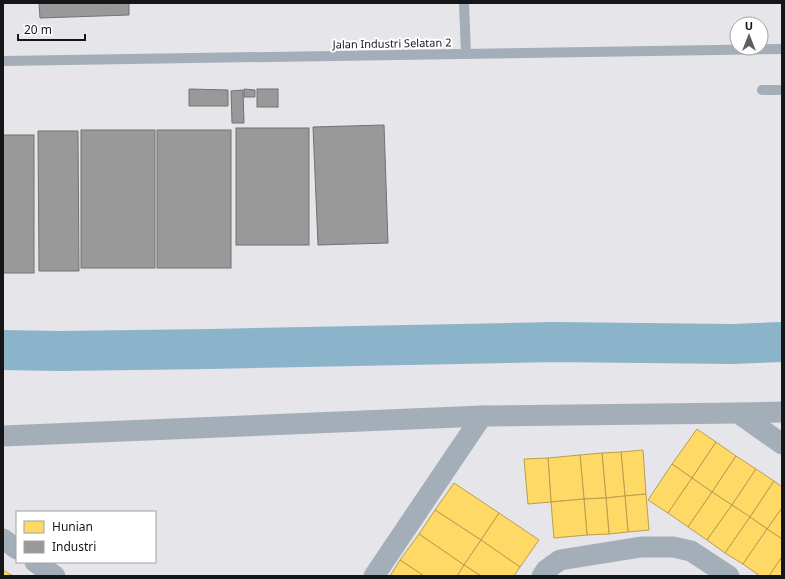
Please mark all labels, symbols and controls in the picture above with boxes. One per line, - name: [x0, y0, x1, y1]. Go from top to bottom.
- scale bar: [18, 16, 85, 42]
- north arrow: [729, 16, 769, 56]
- text: U: [745, 18, 753, 33]
- text: 20 m: [24, 21, 52, 38]
- street label: Jalan Industri Selatan 2: [331, 34, 452, 52]
- legend: [16, 511, 156, 563]
- text: Hunian: [52, 518, 93, 535]
- text: Industri: [52, 538, 96, 555]

